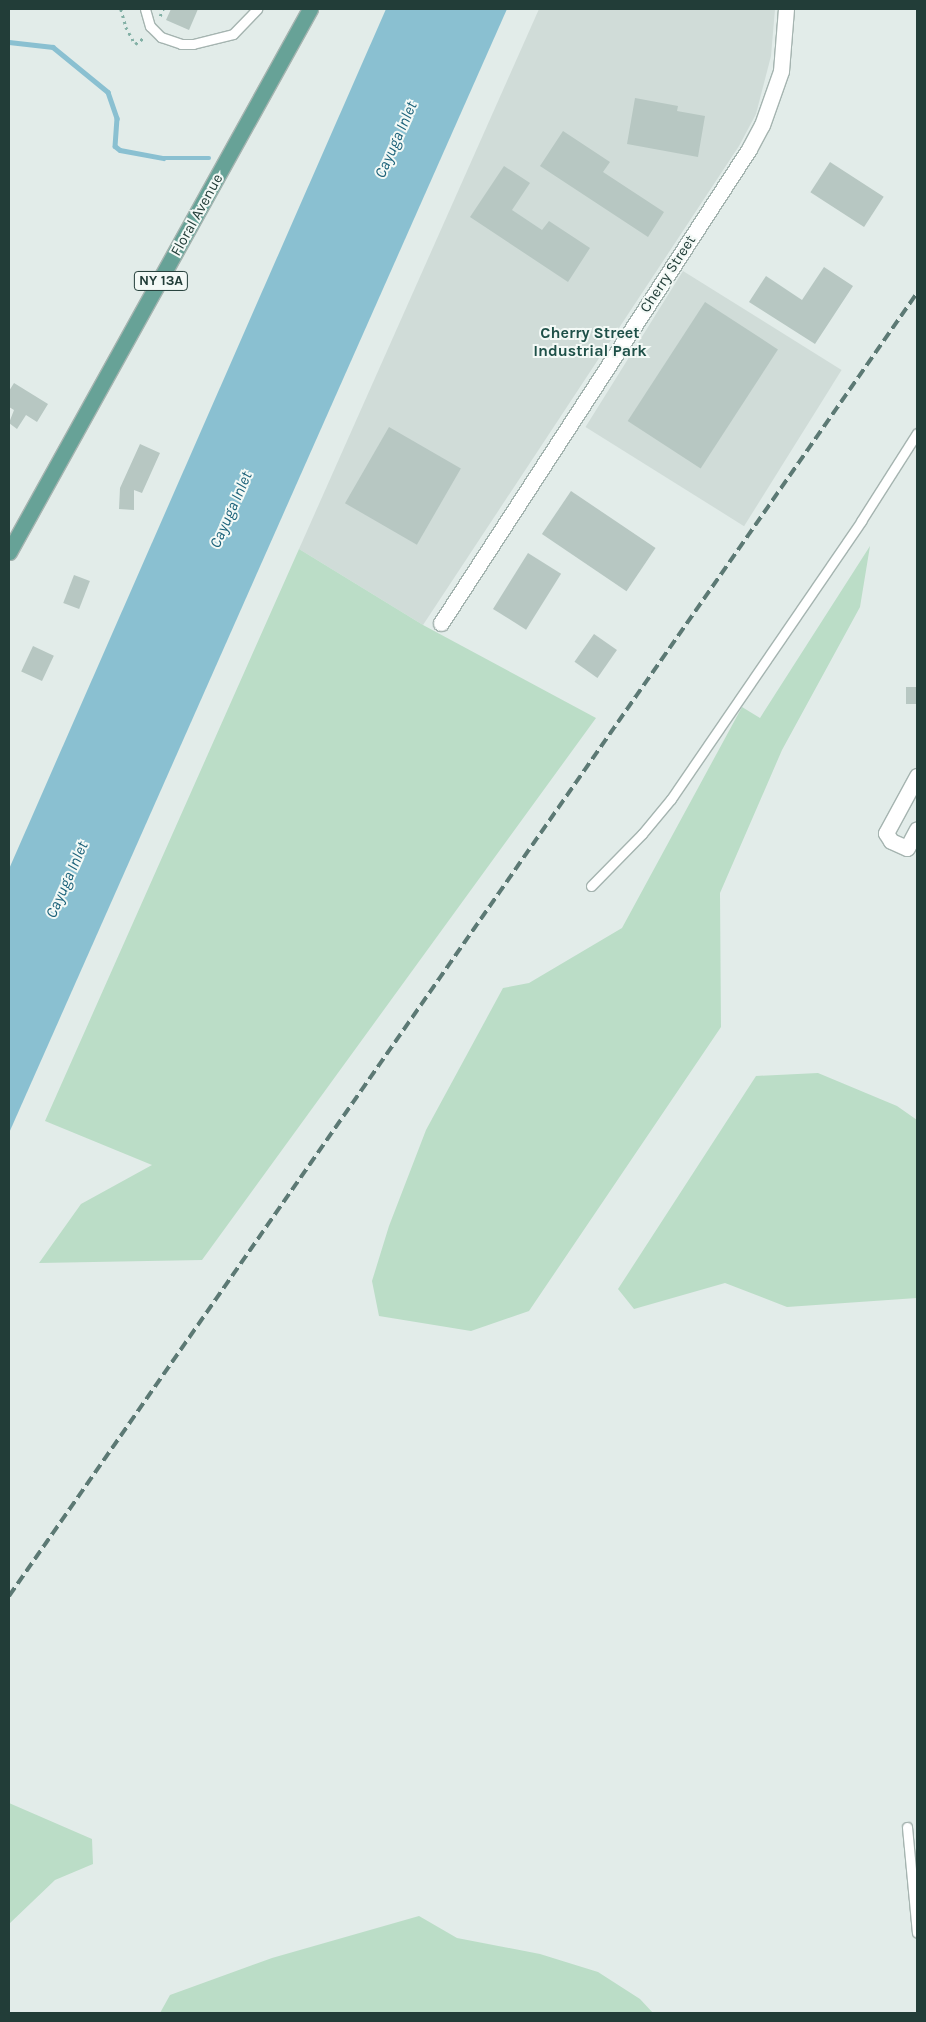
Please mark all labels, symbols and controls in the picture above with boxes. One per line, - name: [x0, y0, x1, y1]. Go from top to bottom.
- water label: Cayuga Inlet: [371, 99, 421, 181]
- street label: Floral Avenue: [167, 171, 227, 259]
- street label: Cherry Street: [636, 232, 700, 316]
- road number: NY 13A: [134, 270, 188, 292]
- district label: Cherry Street Industrial Park: [533, 323, 647, 361]
- water label: Cayuga Inlet: [206, 469, 256, 551]
- water label: Cayuga Inlet: [42, 839, 92, 921]

